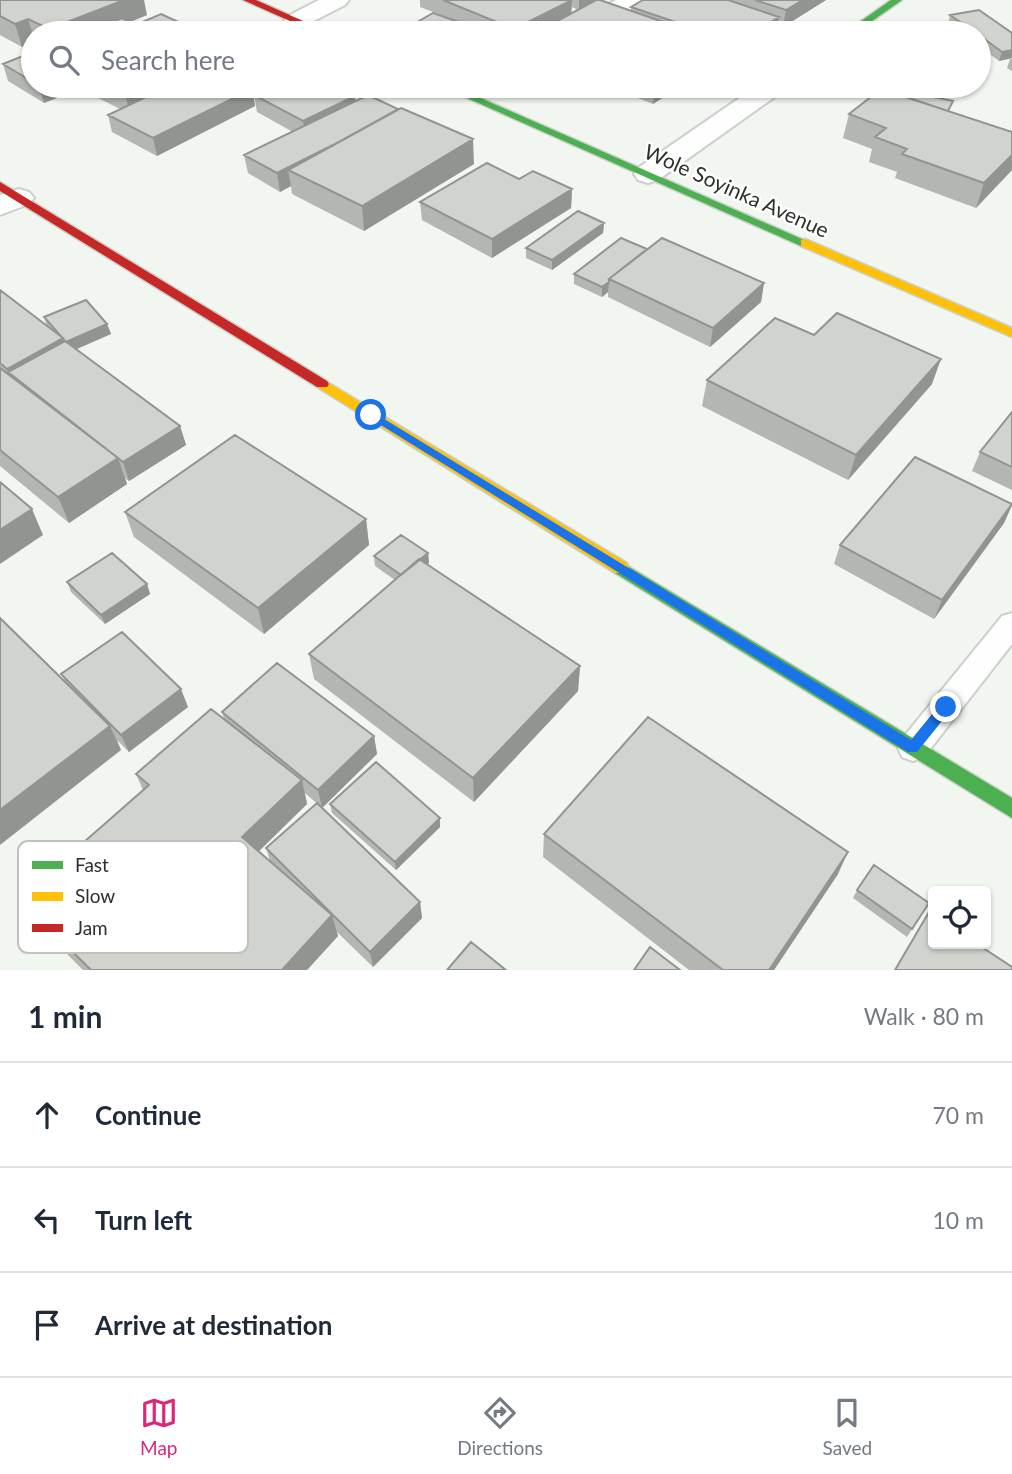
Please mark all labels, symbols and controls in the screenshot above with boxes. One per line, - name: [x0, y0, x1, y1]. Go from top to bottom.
- search box: [21, 21, 991, 98]
- icon: search: [45, 41, 83, 79]
- text: Search here: [101, 44, 235, 76]
- street label: Wole Soyinka Avenue: [641, 138, 833, 242]
- route start: [355, 399, 386, 430]
- route end: [930, 691, 961, 722]
- legend: [18, 841, 248, 953]
- text: Fast: [75, 853, 109, 876]
- text: Slow: [75, 884, 115, 907]
- map controls: [928, 886, 991, 949]
- button: locate: [928, 886, 991, 949]
- text: Jam: [75, 916, 108, 939]
- text: 1 min: [28, 998, 102, 1034]
- text: Walk · 80 m: [864, 1002, 984, 1030]
- icon: ahead: [28, 1096, 66, 1134]
- text: Continue: [95, 1099, 201, 1131]
- text: 70 m: [933, 1101, 984, 1129]
- icon: left: [28, 1201, 66, 1239]
- text: Turn left: [95, 1204, 192, 1236]
- text: 10 m: [933, 1206, 984, 1234]
- icon: arrive: [28, 1306, 66, 1344]
- text: Arrive at destination: [95, 1309, 332, 1341]
- tab: Map: [140, 1394, 178, 1459]
- tab: Directions: [457, 1394, 543, 1459]
- tab: Saved: [823, 1394, 872, 1459]

